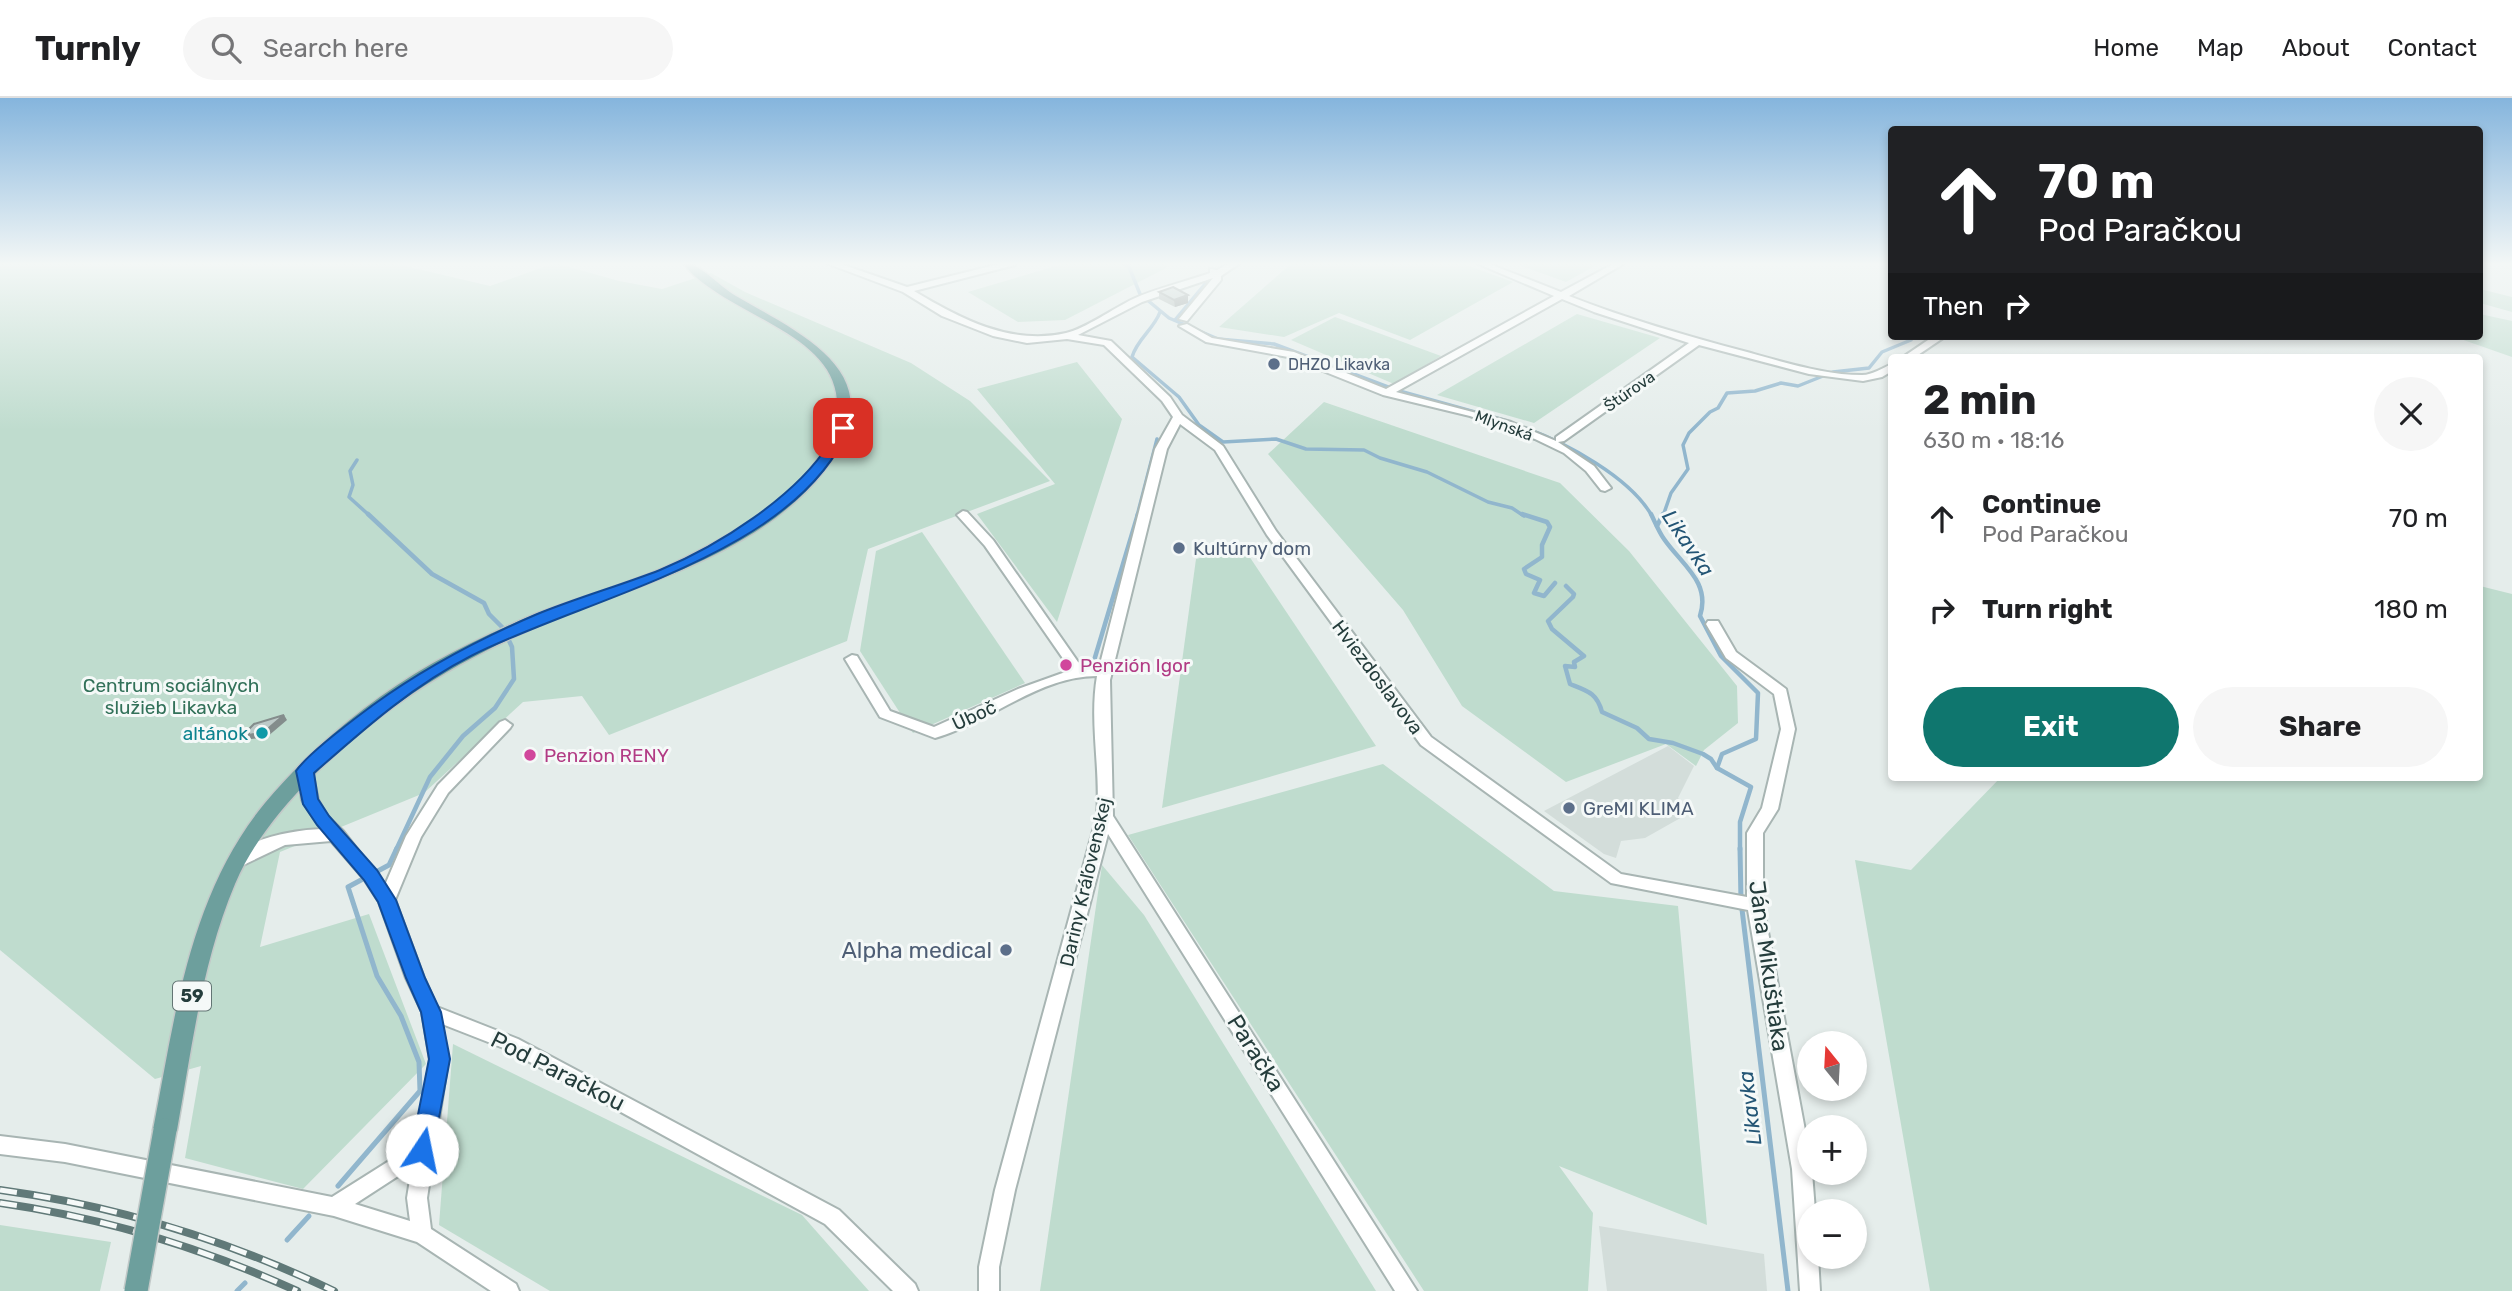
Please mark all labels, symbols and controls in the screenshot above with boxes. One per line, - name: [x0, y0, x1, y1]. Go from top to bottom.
- search box: [183, 17, 673, 80]
- text: Turnly: [35, 29, 141, 68]
- icon: search: [207, 29, 245, 67]
- text: Search here: [263, 33, 409, 64]
- text: Home: [2093, 34, 2159, 62]
- text: Map: [2197, 34, 2244, 62]
- text: About: [2282, 34, 2350, 62]
- text: Contact: [2388, 34, 2477, 62]
- text: 70 m: [2038, 152, 2155, 210]
- icon: ahead: [1923, 154, 2014, 245]
- text: Pod Paračkou: [2038, 211, 2242, 249]
- icon: right: [1998, 287, 2036, 325]
- text: Then: [1923, 291, 1984, 322]
- place label: DHZO Likavka: [1288, 355, 1390, 374]
- marker: DHZO Likavka: [1266, 356, 1282, 372]
- street label: Štúrova: [1599, 366, 1659, 416]
- text: 2 min: [1923, 375, 2037, 425]
- button: close: [2374, 377, 2448, 451]
- pin: [813, 398, 873, 458]
- street label: Mlynská: [1472, 406, 1535, 445]
- icon: arrive: [824, 409, 862, 447]
- text: 630 m · 18:16: [1923, 426, 2064, 454]
- text: Continue: [1982, 489, 2101, 520]
- icon: ahead: [1923, 500, 1961, 538]
- text: 70 m: [2389, 503, 2448, 534]
- water label: Likavka: [1657, 505, 1720, 581]
- text: Pod Paračkou: [1982, 520, 2129, 548]
- place label: Kultúrny dom: [1193, 537, 1311, 560]
- marker: Kultúrny dom: [1171, 540, 1187, 556]
- icon: right: [1923, 591, 1961, 629]
- text: Turn right: [1982, 594, 2112, 625]
- text: 180 m: [2374, 594, 2448, 625]
- street label: Hviezdoslavova: [1327, 616, 1428, 739]
- place label: Penzión Igor: [1080, 654, 1191, 677]
- marker: Penzión Igor: [1058, 657, 1074, 673]
- park label: Centrum sociálnych služieb Likavka: [83, 674, 259, 719]
- button: Exit: [1923, 687, 2179, 767]
- button: Share: [2193, 687, 2448, 767]
- street label: Úboč: [948, 695, 1000, 736]
- place label: altánok: [183, 722, 248, 745]
- marker: altánok: [254, 725, 270, 741]
- place label: Penzion RENY: [544, 744, 669, 767]
- marker: Penzion RENY: [522, 747, 538, 763]
- street label: Dariny Kráľovenskej: [1055, 795, 1116, 969]
- place label: GreMI KLIMA: [1583, 797, 1694, 820]
- marker: GreMI KLIMA: [1561, 800, 1577, 816]
- street label: Jána Mikuštiaka: [1743, 879, 1795, 1053]
- place label: Alpha medical: [841, 936, 992, 964]
- marker: Alpha medical: [998, 942, 1014, 958]
- road number: 59: [173, 982, 211, 1010]
- street label: Paračka: [1221, 1009, 1291, 1097]
- street label: Pod Paračkou: [486, 1025, 630, 1117]
- north arrow: [1797, 1031, 1867, 1101]
- map controls: [1797, 1031, 1867, 1269]
- water label: Likavka: [1733, 1069, 1766, 1147]
- position arrow: [385, 1113, 459, 1187]
- button: +: [1797, 1115, 1867, 1185]
- button: −: [1797, 1199, 1867, 1269]

